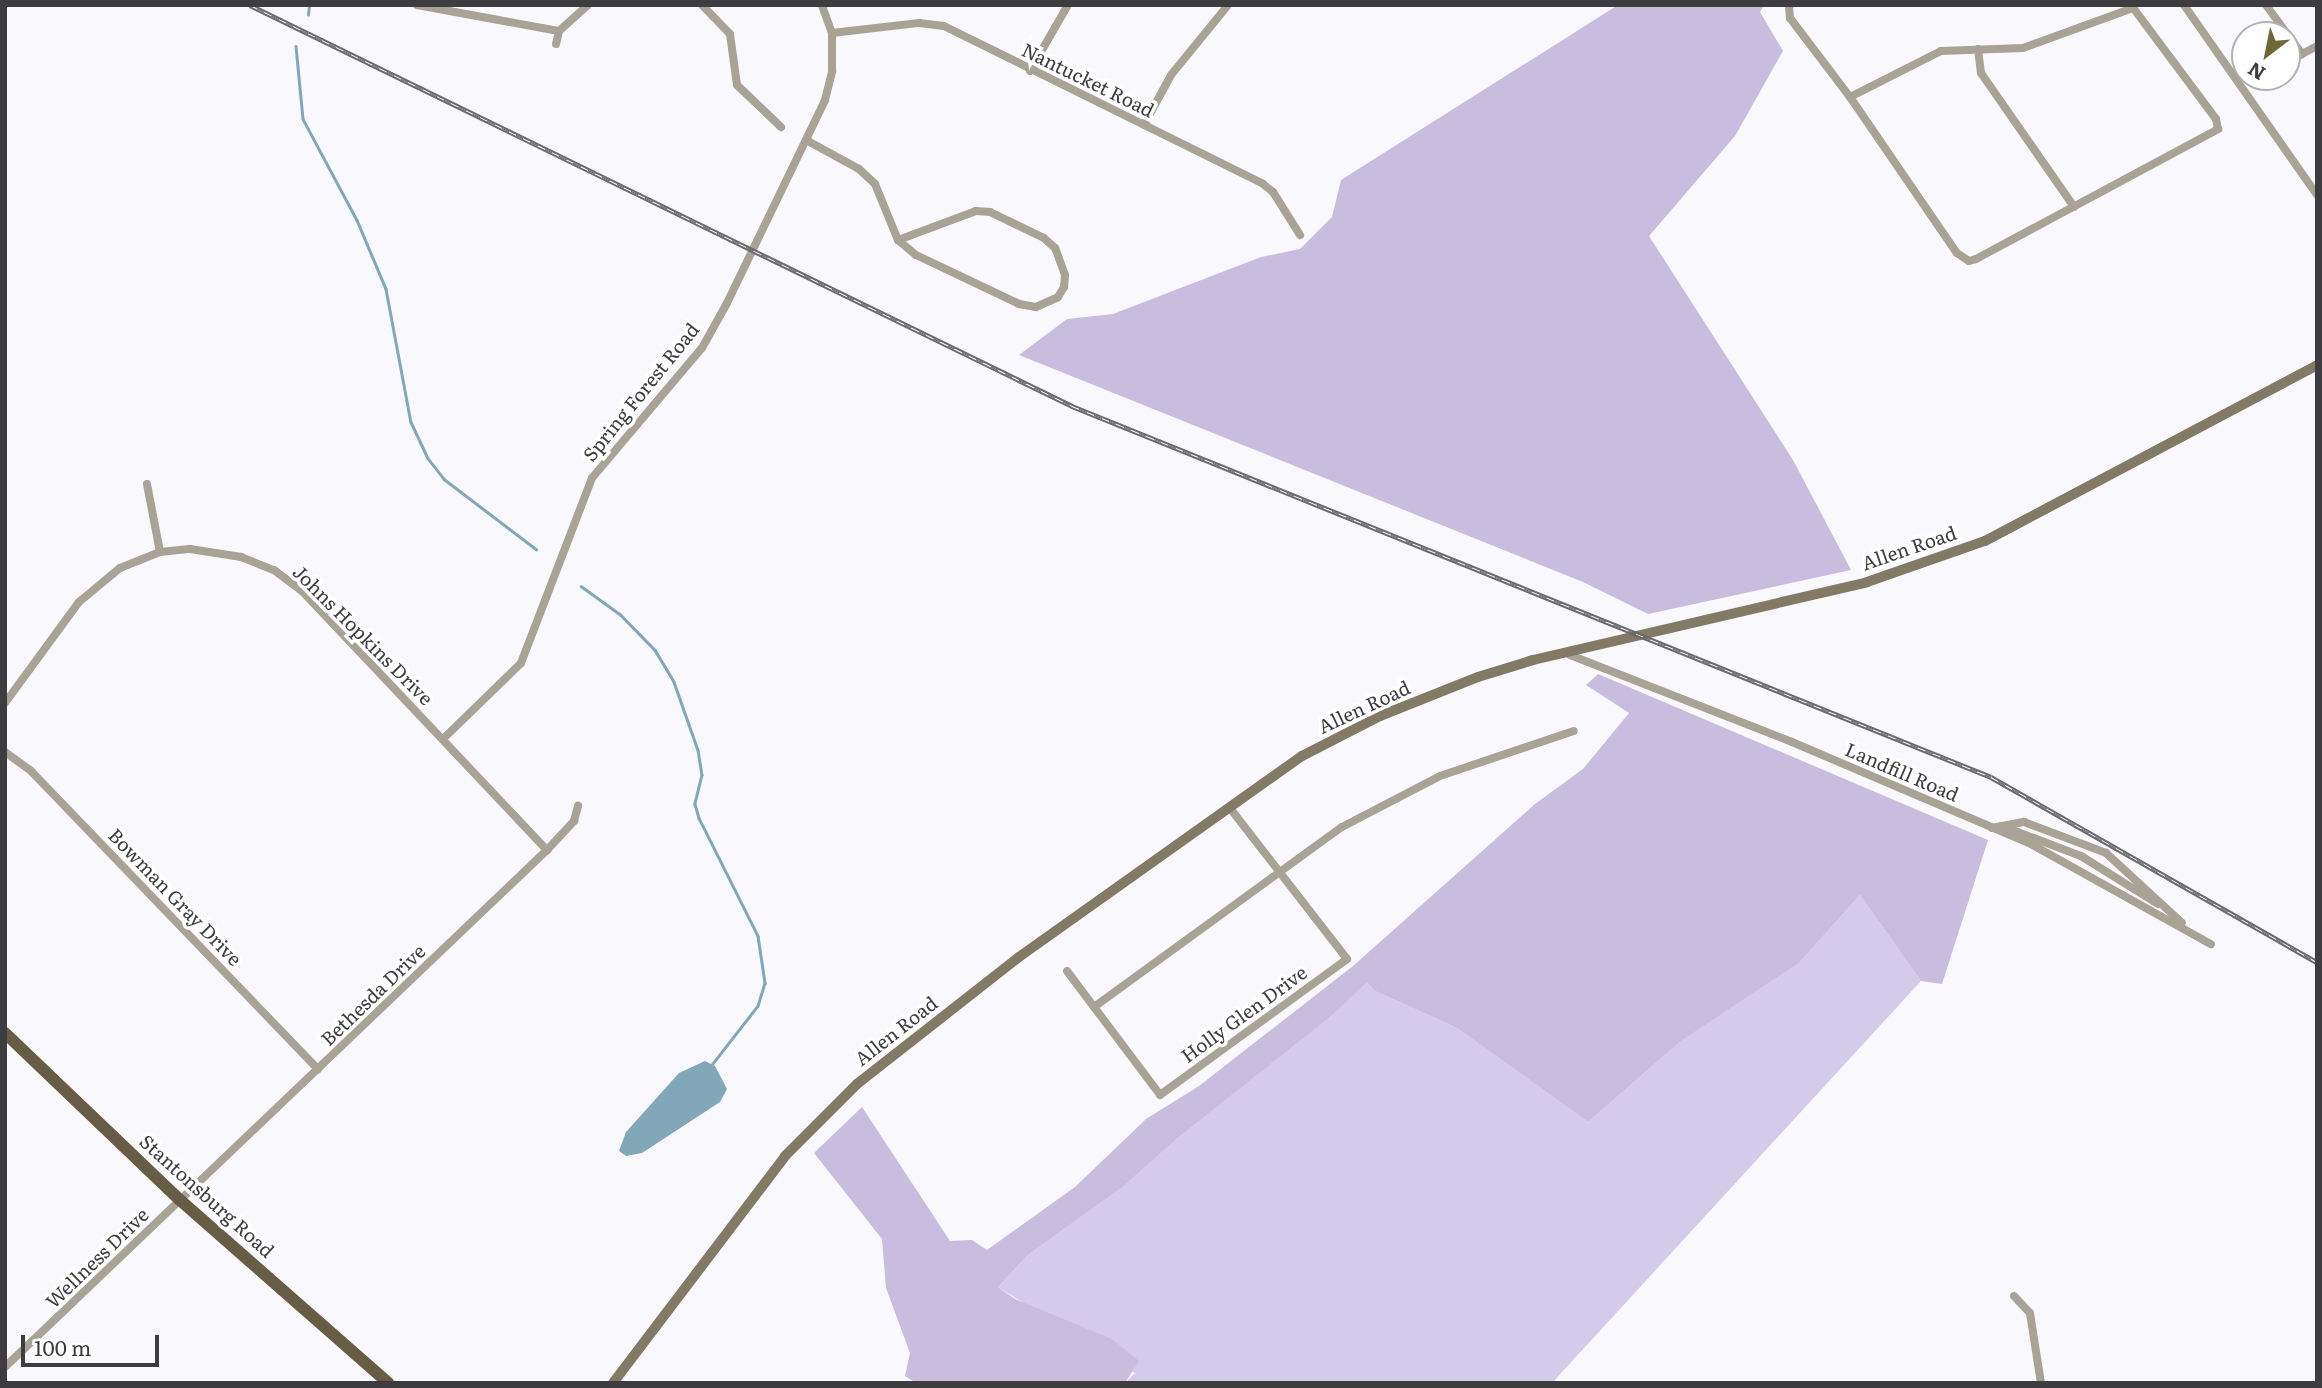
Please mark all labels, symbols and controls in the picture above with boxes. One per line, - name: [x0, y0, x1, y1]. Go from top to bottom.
- north arrow: [2231, 21, 2301, 91]
- street label: Nantucket Road: [1018, 38, 1158, 122]
- text: N: [2242, 56, 2270, 88]
- street label: Spring Forest Road: [578, 318, 704, 466]
- street label: Allen Road: [1859, 521, 1959, 575]
- street label: Johns Hopkins Drive: [288, 560, 438, 710]
- street label: Allen Road: [1314, 676, 1414, 738]
- street label: Landfill Road: [1842, 738, 1962, 806]
- street label: Bowman Gray Drive: [104, 824, 246, 970]
- street label: Bethesda Drive: [316, 940, 430, 1050]
- street label: Holly Glen Drive: [1177, 961, 1311, 1067]
- street label: Allen Road: [850, 992, 942, 1070]
- street label: Stantonsburg Road: [135, 1130, 279, 1262]
- street label: Wellness Drive: [41, 1203, 153, 1313]
- scale bar: [24, 1322, 163, 1366]
- text: 100 m: [34, 1331, 91, 1362]

